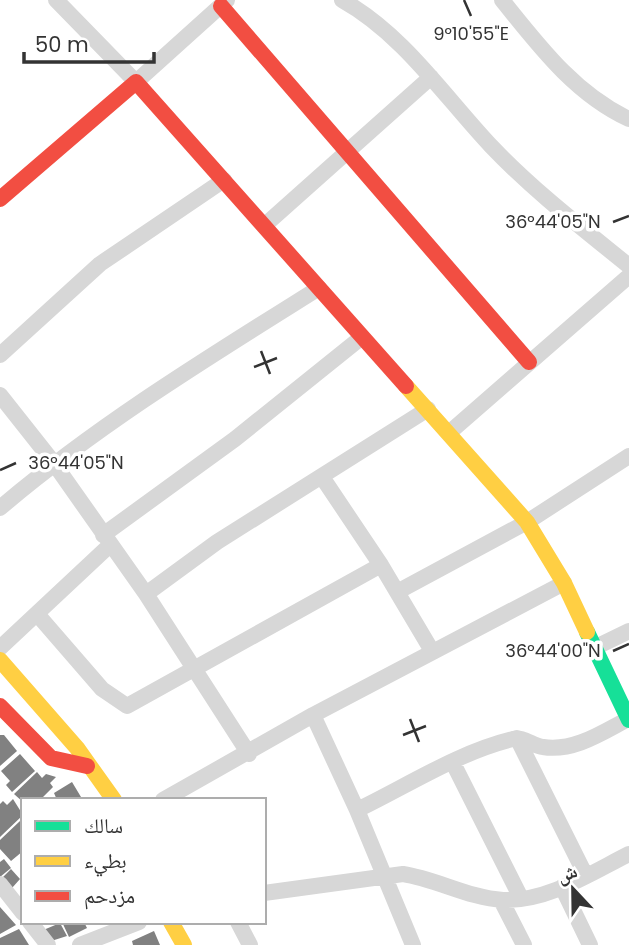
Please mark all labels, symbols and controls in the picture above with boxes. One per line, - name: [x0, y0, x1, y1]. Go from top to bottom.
- scale bar: [24, 21, 154, 65]
- text: 9°10'55"E: [433, 21, 509, 46]
- text: 50 m: [35, 30, 89, 59]
- text: 36°44'05"N: [505, 209, 601, 234]
- text: 36°44'05"N: [28, 450, 124, 475]
- text: 36°44'00"N: [505, 638, 601, 663]
- legend: [21, 798, 266, 924]
- text: سالك: [84, 811, 123, 840]
- text: بطيء: [84, 846, 127, 877]
- north arrow: [538, 854, 608, 924]
- text: ش: [552, 857, 581, 890]
- text: مزدحم: [84, 881, 135, 910]

